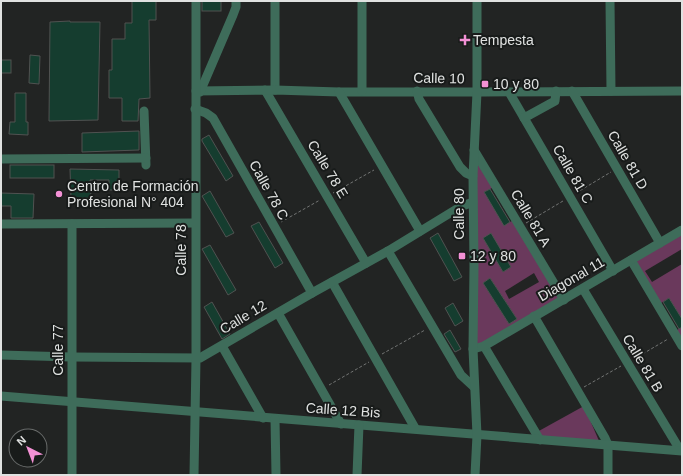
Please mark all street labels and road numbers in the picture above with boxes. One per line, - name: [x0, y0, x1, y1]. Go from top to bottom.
- street label: Calle 10: [413, 70, 465, 86]
- street label: Calle 81 D: [605, 128, 651, 192]
- street label: Calle 78 E: [305, 137, 351, 201]
- street label: Calle 81 C: [550, 142, 596, 206]
- street label: Calle 78 C: [246, 158, 292, 222]
- street label: Calle 81 A: [508, 187, 555, 250]
- street label: Calle 80: [451, 188, 467, 240]
- street label: Calle 78: [173, 224, 189, 276]
- street label: Diagonal 11: [535, 254, 607, 304]
- street label: Calle 12: [217, 297, 269, 337]
- street label: Calle 77: [50, 324, 66, 376]
- street label: Calle 81 B: [620, 331, 666, 395]
- street label: Calle 12 Bis: [305, 399, 381, 421]

